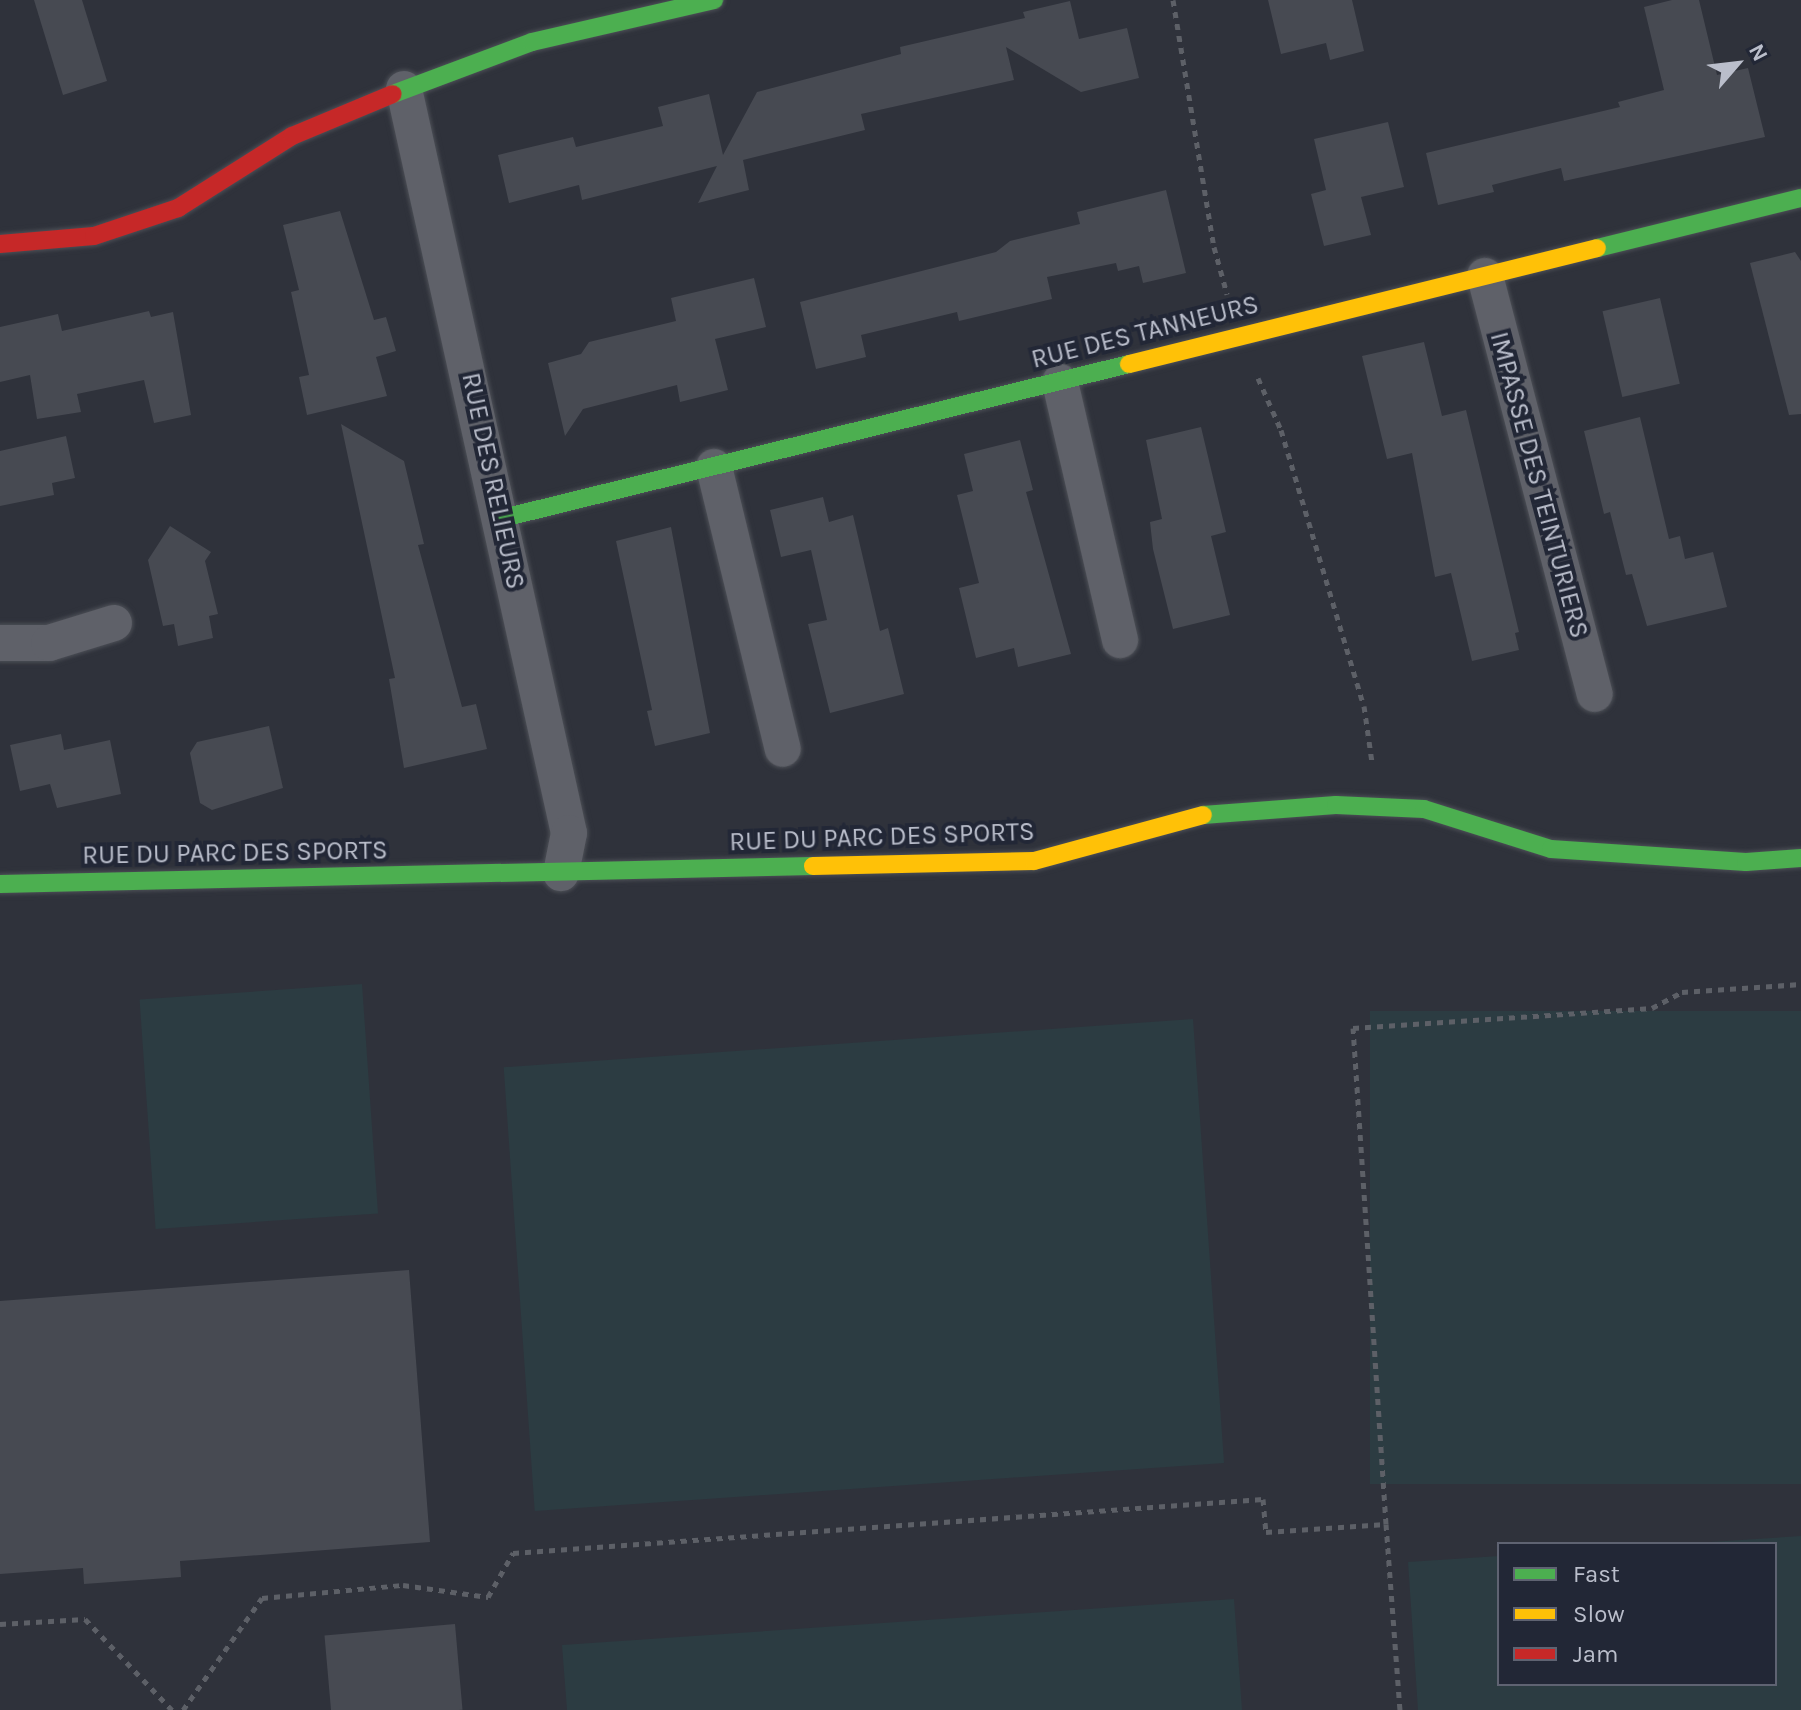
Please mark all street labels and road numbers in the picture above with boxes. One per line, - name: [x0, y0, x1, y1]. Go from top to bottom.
- street label: RUE DES TANNEURS: [1028, 289, 1262, 375]
- street label: IMPASSE DES TEINTURIERS: [1483, 329, 1595, 641]
- street label: RUE DES RELIEURS: [455, 370, 531, 592]
- street label: RUE DU PARC DES SPORTS: [729, 816, 1035, 858]
- street label: RUE DU PARC DES SPORTS: [82, 835, 388, 871]

